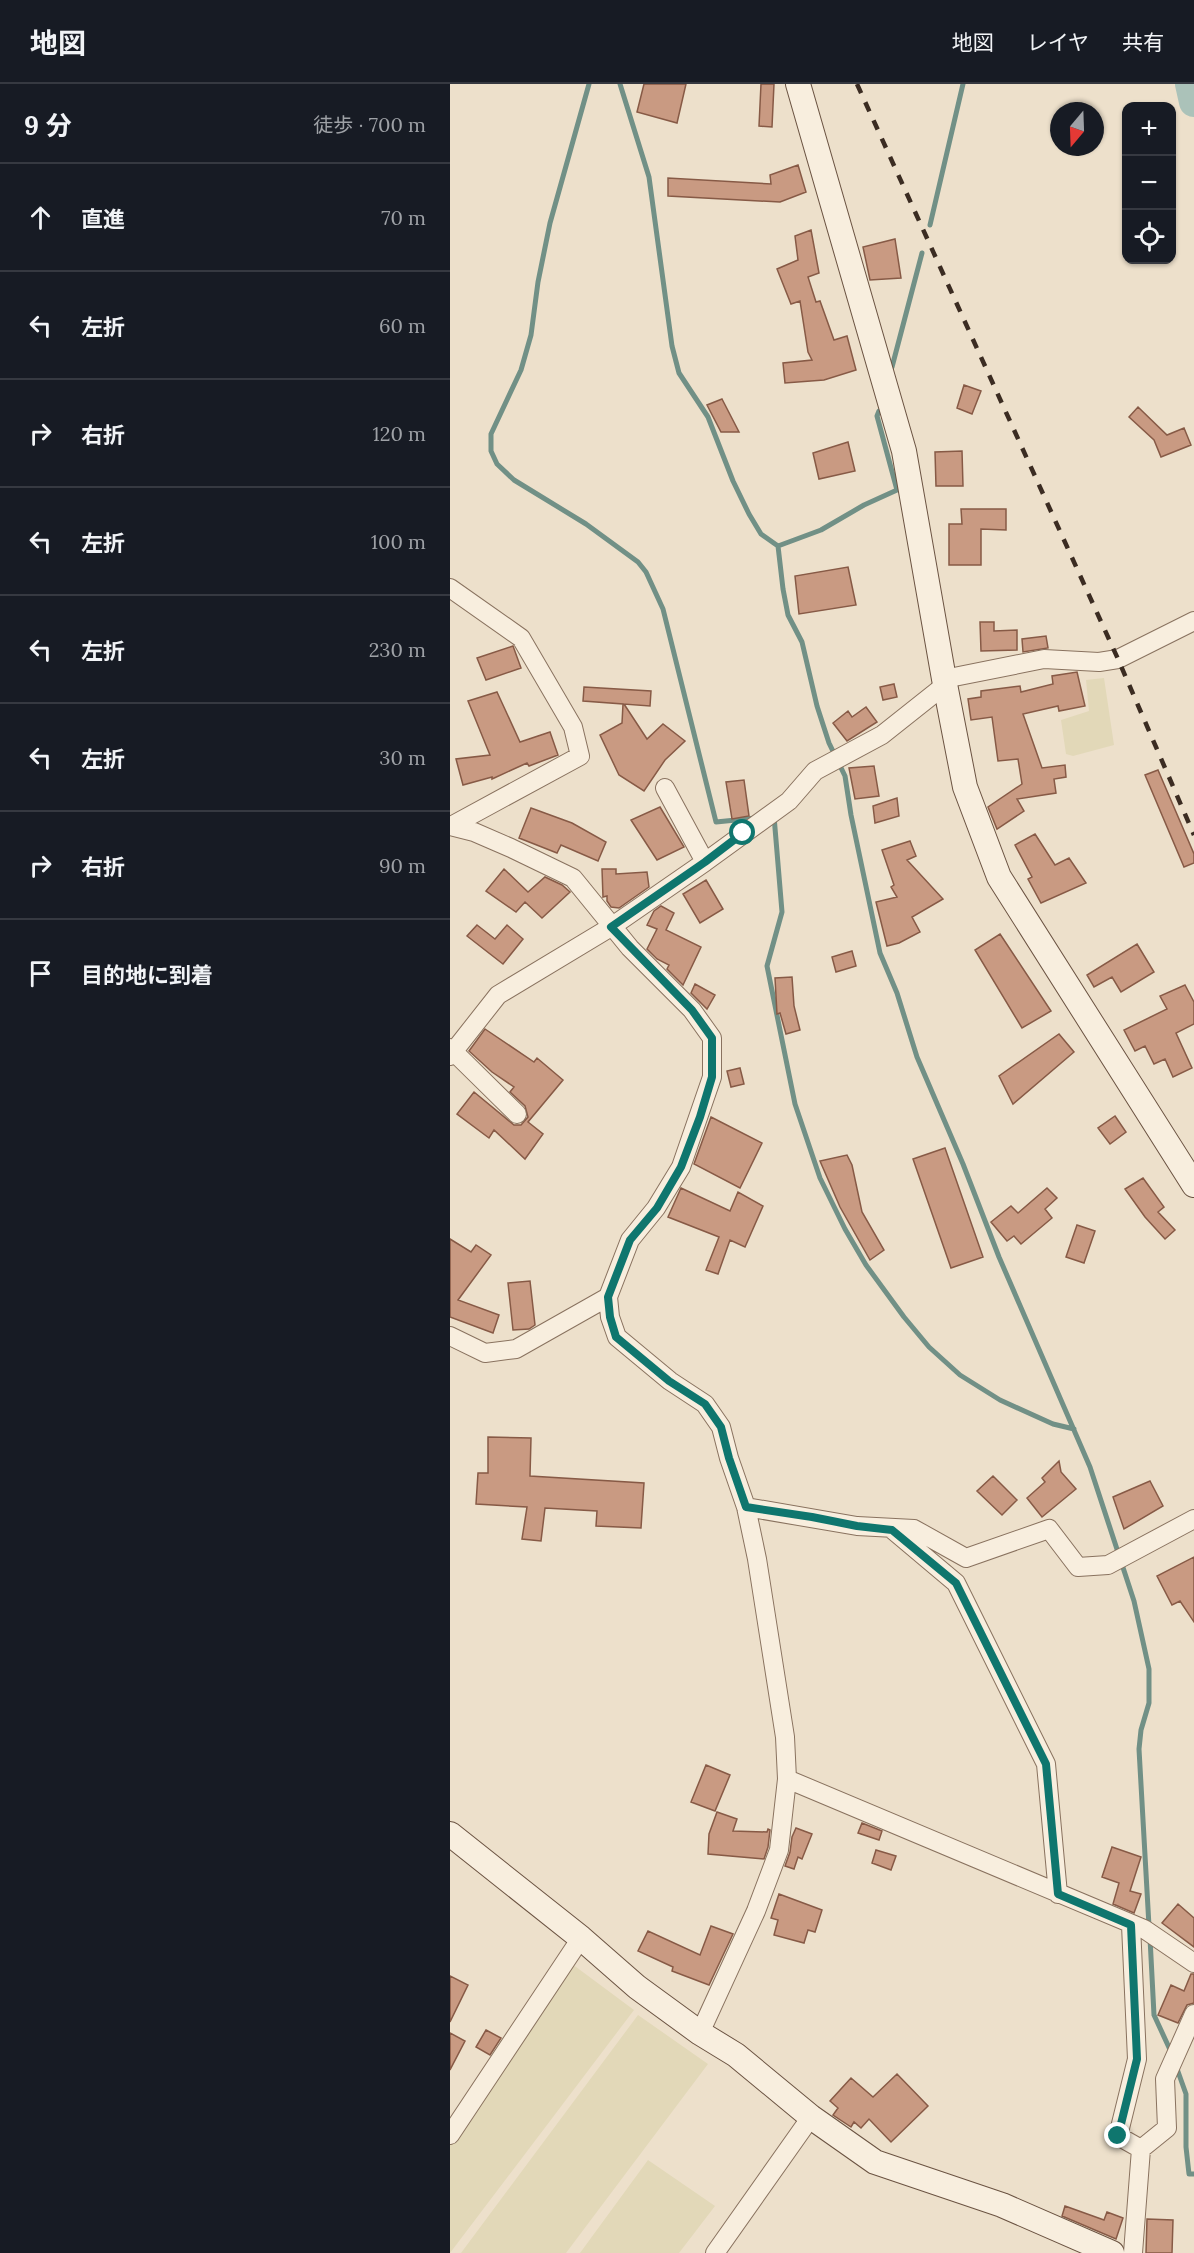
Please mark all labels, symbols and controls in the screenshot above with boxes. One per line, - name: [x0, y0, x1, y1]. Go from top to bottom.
- text: 地図: [30, 25, 86, 61]
- text: 地図: [952, 29, 994, 56]
- text: レイヤ: [1027, 29, 1089, 56]
- text: 共有: [1122, 29, 1164, 56]
- north arrow: [1050, 102, 1104, 156]
- map controls: [1122, 102, 1176, 264]
- button: +: [1122, 102, 1176, 156]
- text: 9 分: [24, 109, 72, 142]
- text: 徒歩 · 700 m: [313, 112, 426, 137]
- button: −: [1122, 156, 1176, 210]
- icon: ahead: [24, 201, 57, 234]
- text: 直進: [81, 205, 125, 233]
- text: 70 m: [381, 205, 426, 230]
- button: locate: [1122, 210, 1176, 264]
- icon: left: [24, 309, 57, 342]
- text: 左折: [81, 313, 125, 341]
- text: 60 m: [379, 313, 426, 338]
- icon: right: [24, 417, 57, 450]
- text: 右折: [81, 421, 125, 449]
- text: 120 m: [372, 421, 426, 446]
- icon: left: [24, 525, 57, 558]
- text: 左折: [81, 529, 125, 557]
- text: 100 m: [371, 529, 426, 554]
- icon: left: [24, 633, 57, 666]
- text: 左折: [81, 637, 125, 665]
- text: 230 m: [369, 637, 426, 662]
- icon: left: [24, 741, 57, 774]
- text: 左折: [81, 745, 125, 773]
- text: 30 m: [379, 745, 426, 770]
- route start: [729, 819, 755, 845]
- icon: right: [24, 849, 57, 882]
- text: 右折: [81, 853, 125, 881]
- text: 90 m: [379, 853, 426, 878]
- icon: arrive: [24, 957, 57, 990]
- text: 目的地に到着: [81, 961, 213, 989]
- route end: [1104, 2122, 1130, 2148]

